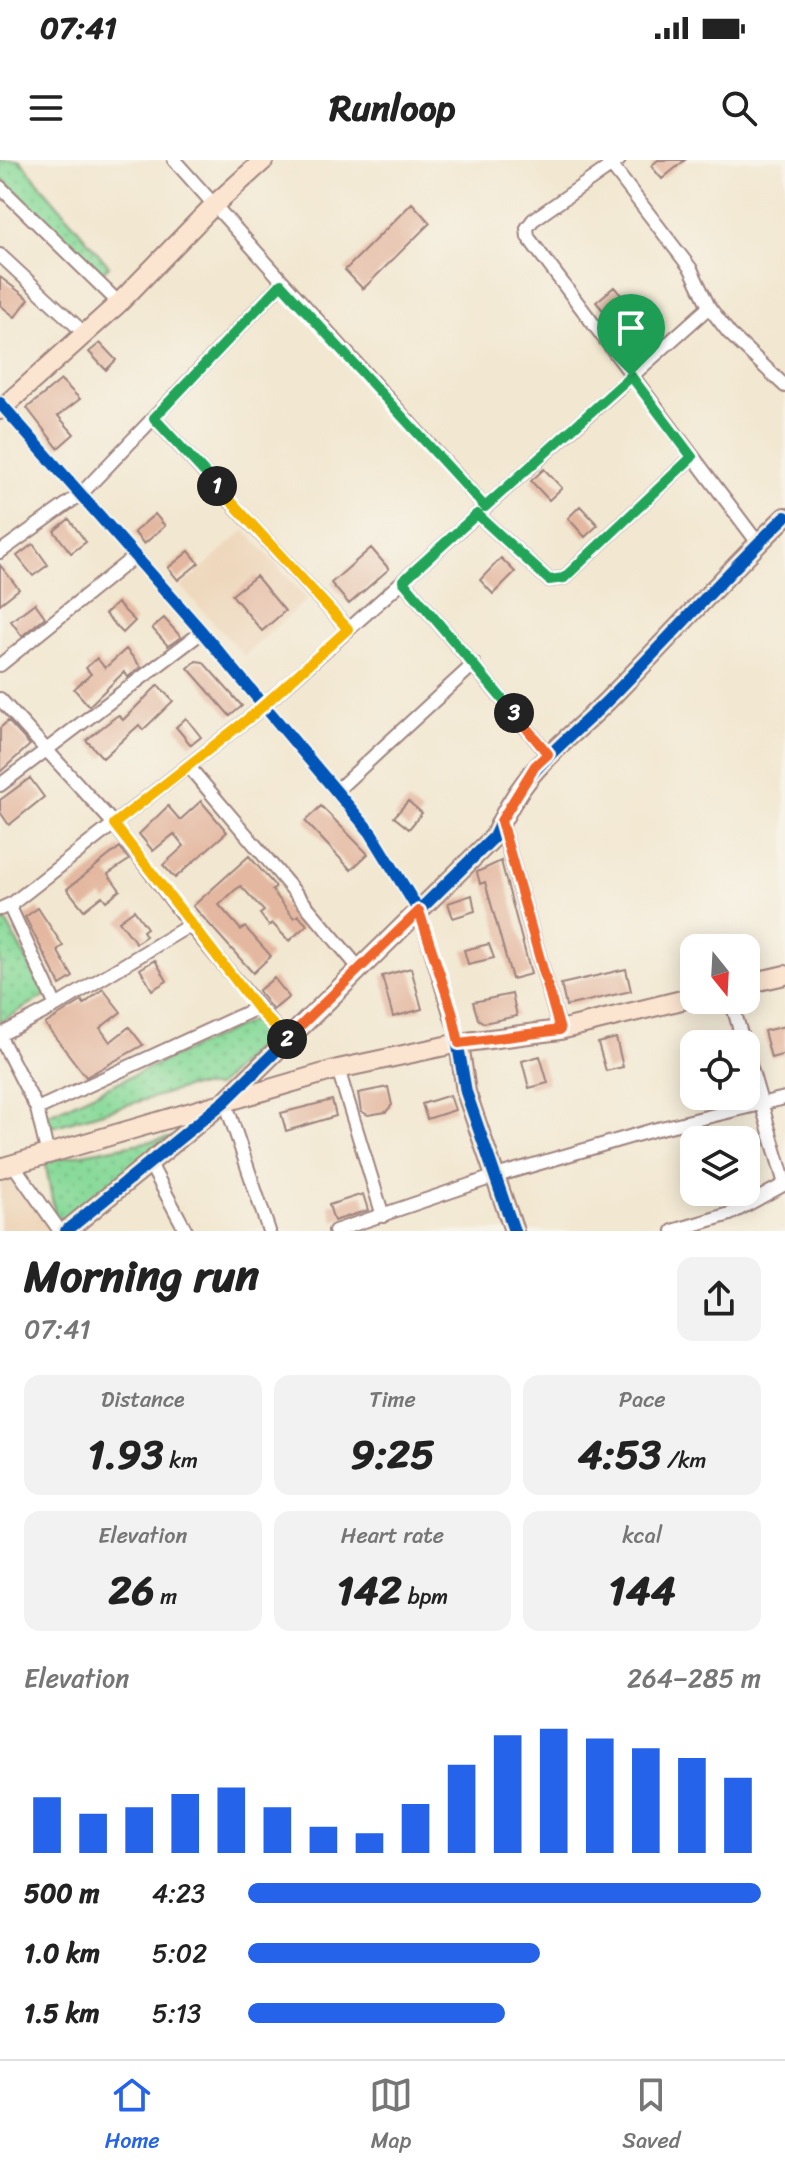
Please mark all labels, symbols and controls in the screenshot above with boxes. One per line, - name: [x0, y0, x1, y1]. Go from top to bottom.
- text: 07:41: [40, 1, 117, 55]
- text: Runloop: [330, 76, 455, 140]
- icon: menu: [24, 86, 68, 130]
- icon: search: [717, 86, 761, 130]
- pin: [597, 294, 665, 376]
- icon: arrive: [609, 306, 653, 350]
- pin: 1: [197, 466, 237, 506]
- text: 1: [212, 466, 222, 505]
- pin: 3: [494, 693, 534, 733]
- text: 3: [508, 693, 520, 732]
- north arrow: [680, 934, 760, 1014]
- map controls: [680, 934, 760, 1206]
- pin: 2: [267, 1019, 307, 1059]
- text: 2: [281, 1019, 293, 1058]
- button: locate: [680, 1030, 760, 1110]
- button: layers: [680, 1126, 760, 1206]
- text: Morning run: [24, 1237, 259, 1315]
- button: share: [677, 1257, 761, 1341]
- text: 07:41: [24, 1306, 91, 1352]
- text: Distance: [101, 1380, 185, 1419]
- text: Time: [369, 1380, 416, 1419]
- text: Pace: [619, 1380, 666, 1419]
- text: 1.93: [88, 1419, 164, 1490]
- text: 9:25: [350, 1419, 435, 1490]
- text: 4:53: [578, 1419, 661, 1490]
- text: km: [164, 1441, 198, 1480]
- text: /km: [661, 1441, 707, 1480]
- text: Elevation: [98, 1516, 187, 1555]
- text: Heart rate: [341, 1516, 444, 1555]
- text: kcal: [622, 1516, 662, 1555]
- text: 26: [109, 1555, 154, 1626]
- text: 142: [337, 1555, 402, 1626]
- text: 144: [609, 1555, 676, 1626]
- text: m: [154, 1577, 177, 1616]
- text: bpm: [402, 1577, 448, 1616]
- text: Elevation: [24, 1655, 129, 1701]
- text: 264–285 m: [627, 1655, 761, 1701]
- text: 500 m: [24, 1870, 99, 1916]
- text: 4:23: [152, 1870, 205, 1916]
- text: 1.0 km: [24, 1930, 100, 1976]
- text: 5:02: [152, 1930, 207, 1976]
- text: 1.5 km: [24, 1990, 99, 2036]
- text: 5:13: [152, 1990, 201, 2036]
- tab: Home: [105, 2073, 160, 2160]
- tab: Map: [369, 2073, 413, 2160]
- tab: Saved: [622, 2073, 680, 2160]

